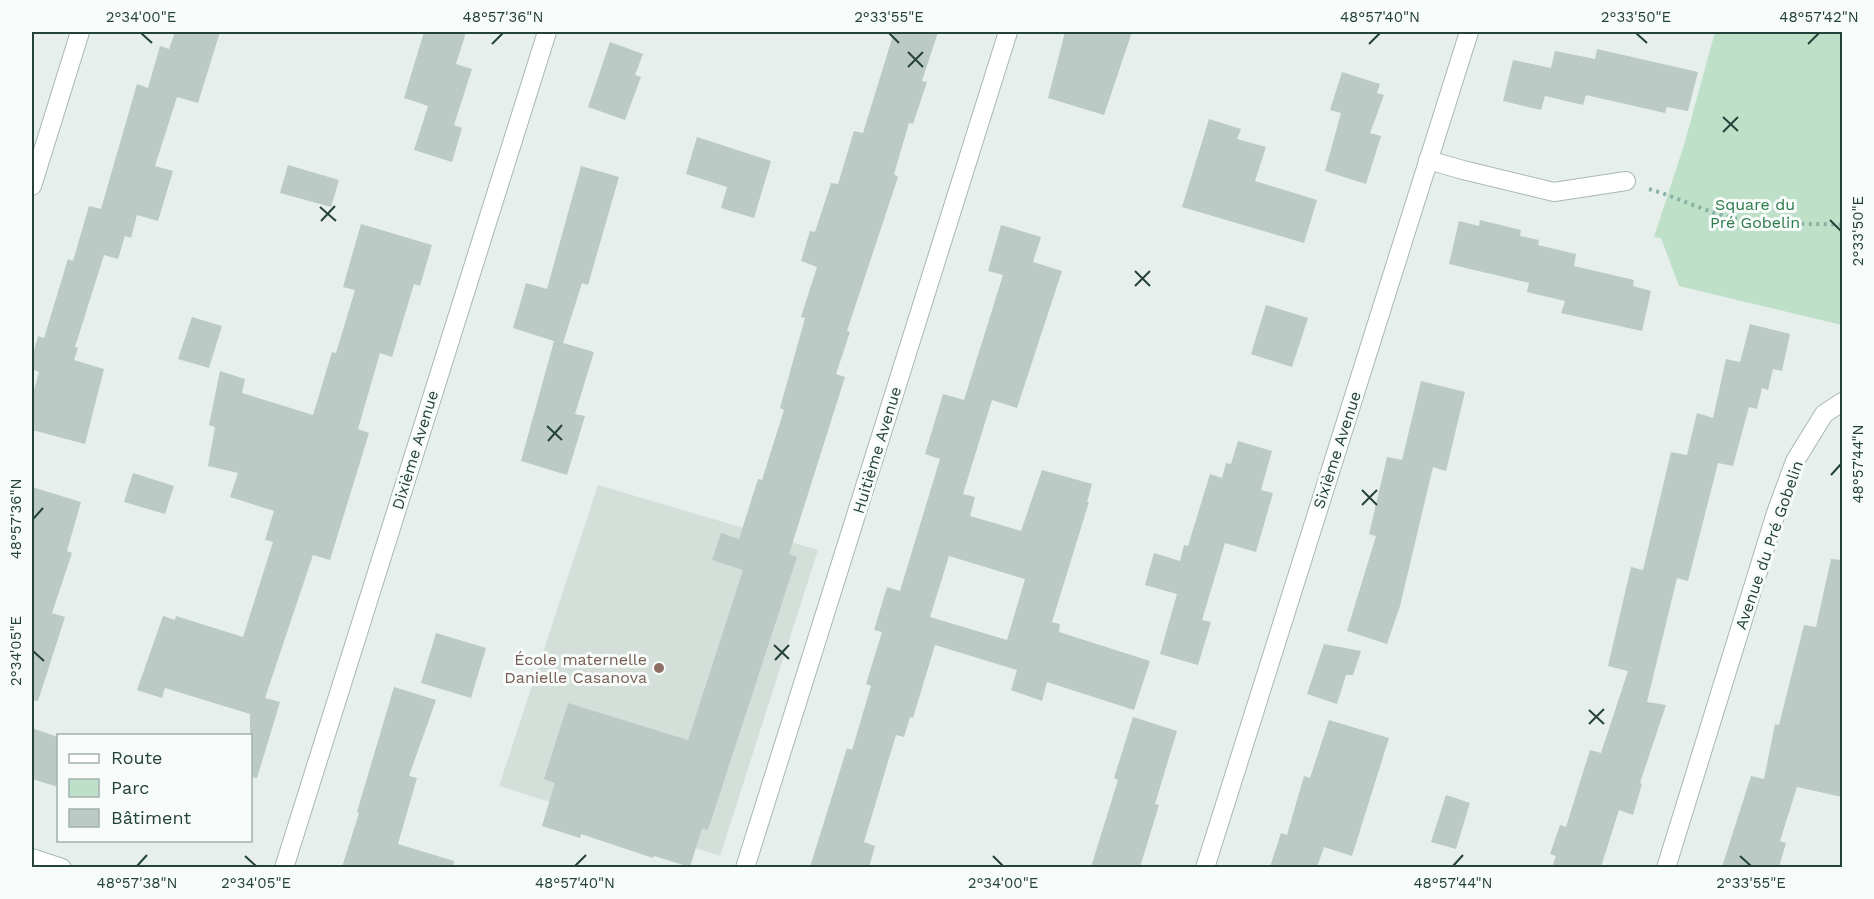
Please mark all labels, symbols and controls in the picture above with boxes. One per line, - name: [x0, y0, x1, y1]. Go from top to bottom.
- text: 2°34'00"E: [106, 8, 176, 26]
- text: 48°57'36"N: [463, 8, 543, 26]
- text: 2°33'55"E: [854, 8, 924, 26]
- text: 48°57'40"N: [1340, 8, 1420, 26]
- text: 2°33'50"E: [1601, 8, 1671, 26]
- text: 48°57'42"N: [1779, 8, 1859, 26]
- park label: Square du Pré Gobelin: [1710, 195, 1800, 232]
- text: 2°33'50"E: [1849, 196, 1867, 266]
- street label: Huitième Avenue: [849, 384, 905, 516]
- street label: Dixième Avenue: [388, 388, 442, 512]
- street label: Sixième Avenue: [1309, 389, 1365, 511]
- text: 48°57'44"N: [1849, 424, 1867, 504]
- street label: Avenue du Pré Gobelin: [1731, 458, 1807, 632]
- text: 48°57'36"N: [7, 479, 25, 559]
- text: 2°34'05"E: [7, 616, 25, 686]
- place label: École maternelle Danielle Casanova: [504, 650, 647, 687]
- marker: École maternelle Danielle Casanova: [652, 661, 666, 675]
- legend: [57, 734, 252, 842]
- text: Route: [111, 747, 163, 768]
- text: Parc: [111, 777, 149, 798]
- text: Bâtiment: [111, 807, 191, 828]
- text: 48°57'38"N: [96, 874, 178, 892]
- text: 2°34'05"E: [221, 874, 291, 892]
- text: 48°57'40"N: [535, 874, 615, 892]
- text: 2°34'00"E: [968, 874, 1038, 892]
- text: 48°57'44"N: [1413, 874, 1493, 892]
- text: 2°33'55"E: [1716, 874, 1786, 892]

